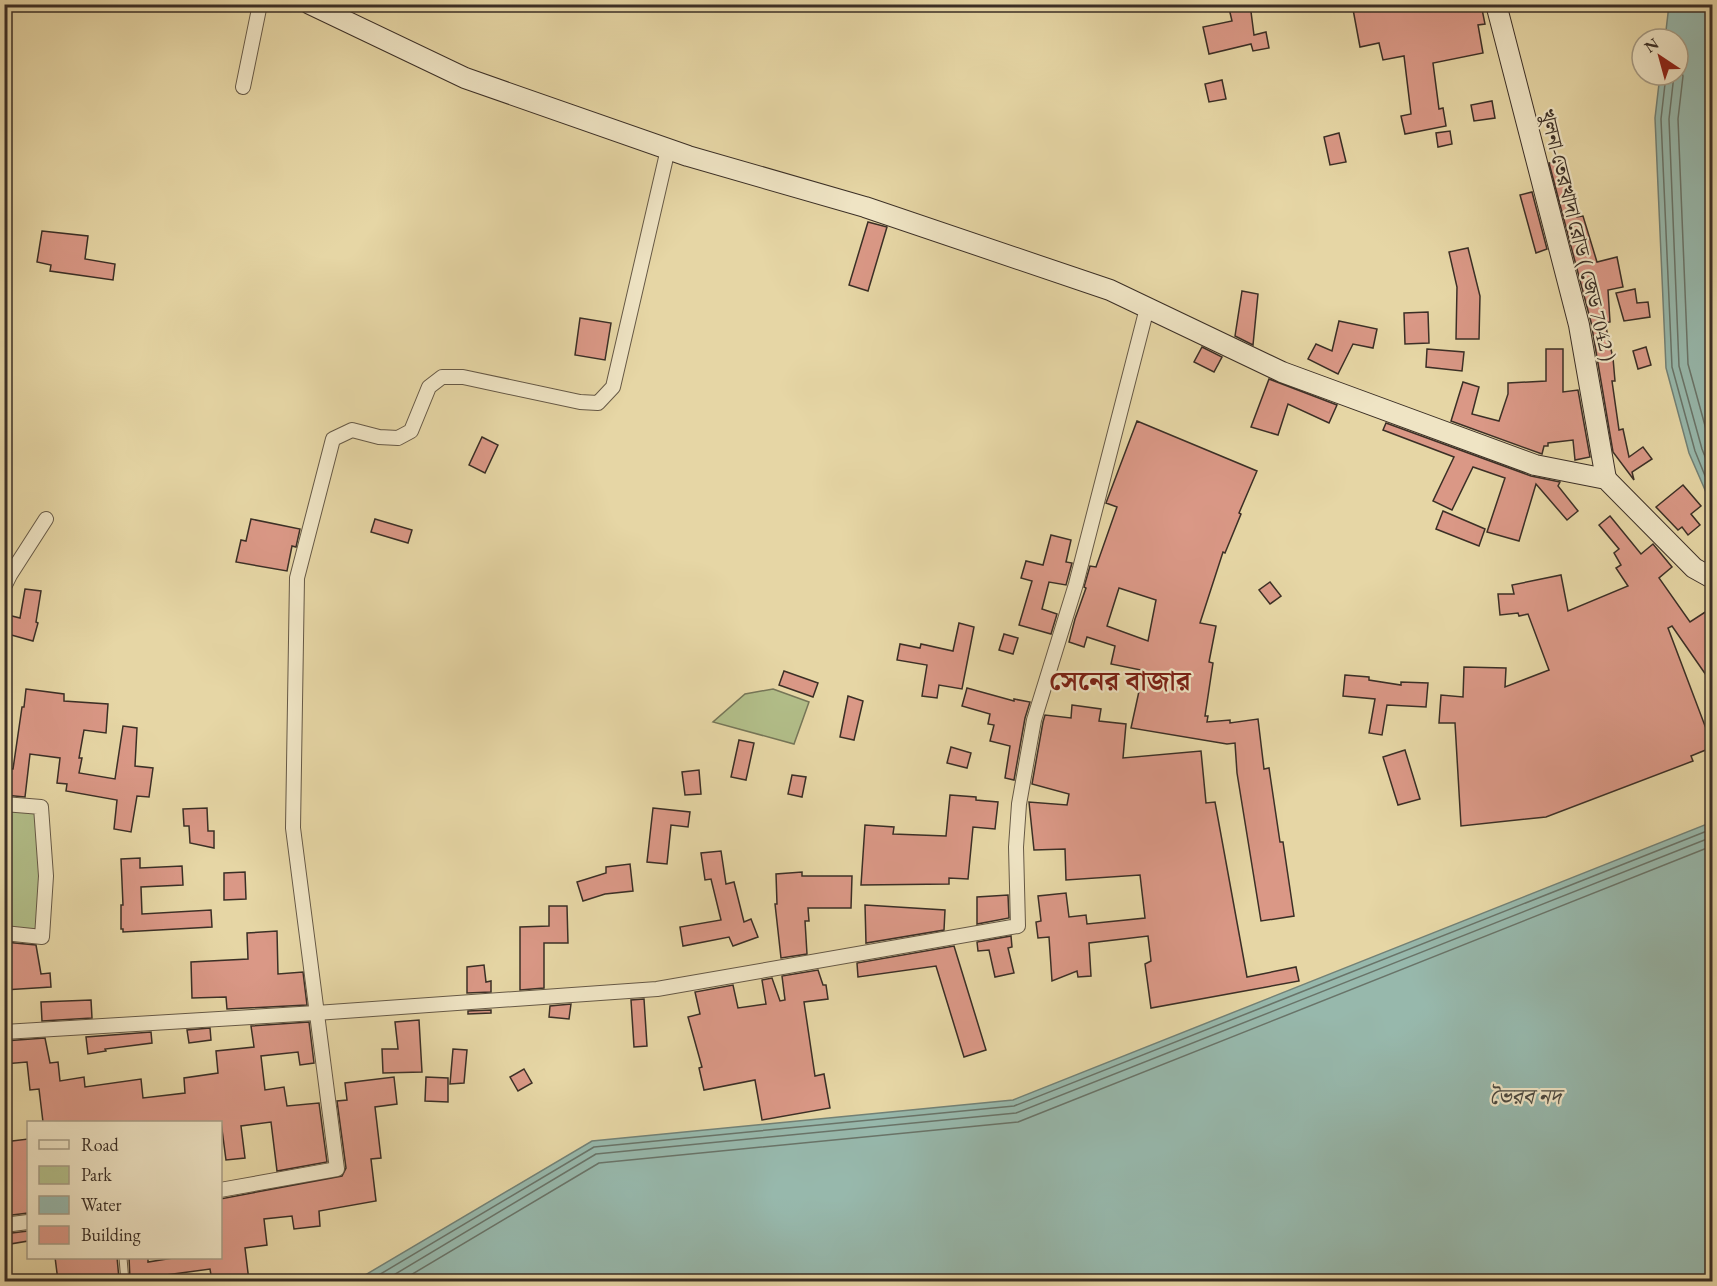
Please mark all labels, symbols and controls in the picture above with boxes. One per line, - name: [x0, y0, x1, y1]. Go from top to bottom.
- north arrow: [1630, 27, 1690, 87]
- text: N: [1640, 33, 1663, 58]
- street label: খুলনা-তেরখাদা রোড ( জেড 7042 ): [1534, 106, 1623, 364]
- district label: সেনের বাজার: [1049, 663, 1192, 698]
- water label: ভৈরব নদ: [1489, 1082, 1566, 1111]
- legend: [27, 1121, 222, 1259]
- text: Road: [81, 1133, 120, 1156]
- text: Park: [81, 1163, 112, 1186]
- text: Water: [81, 1193, 122, 1216]
- text: Building: [81, 1223, 141, 1246]

